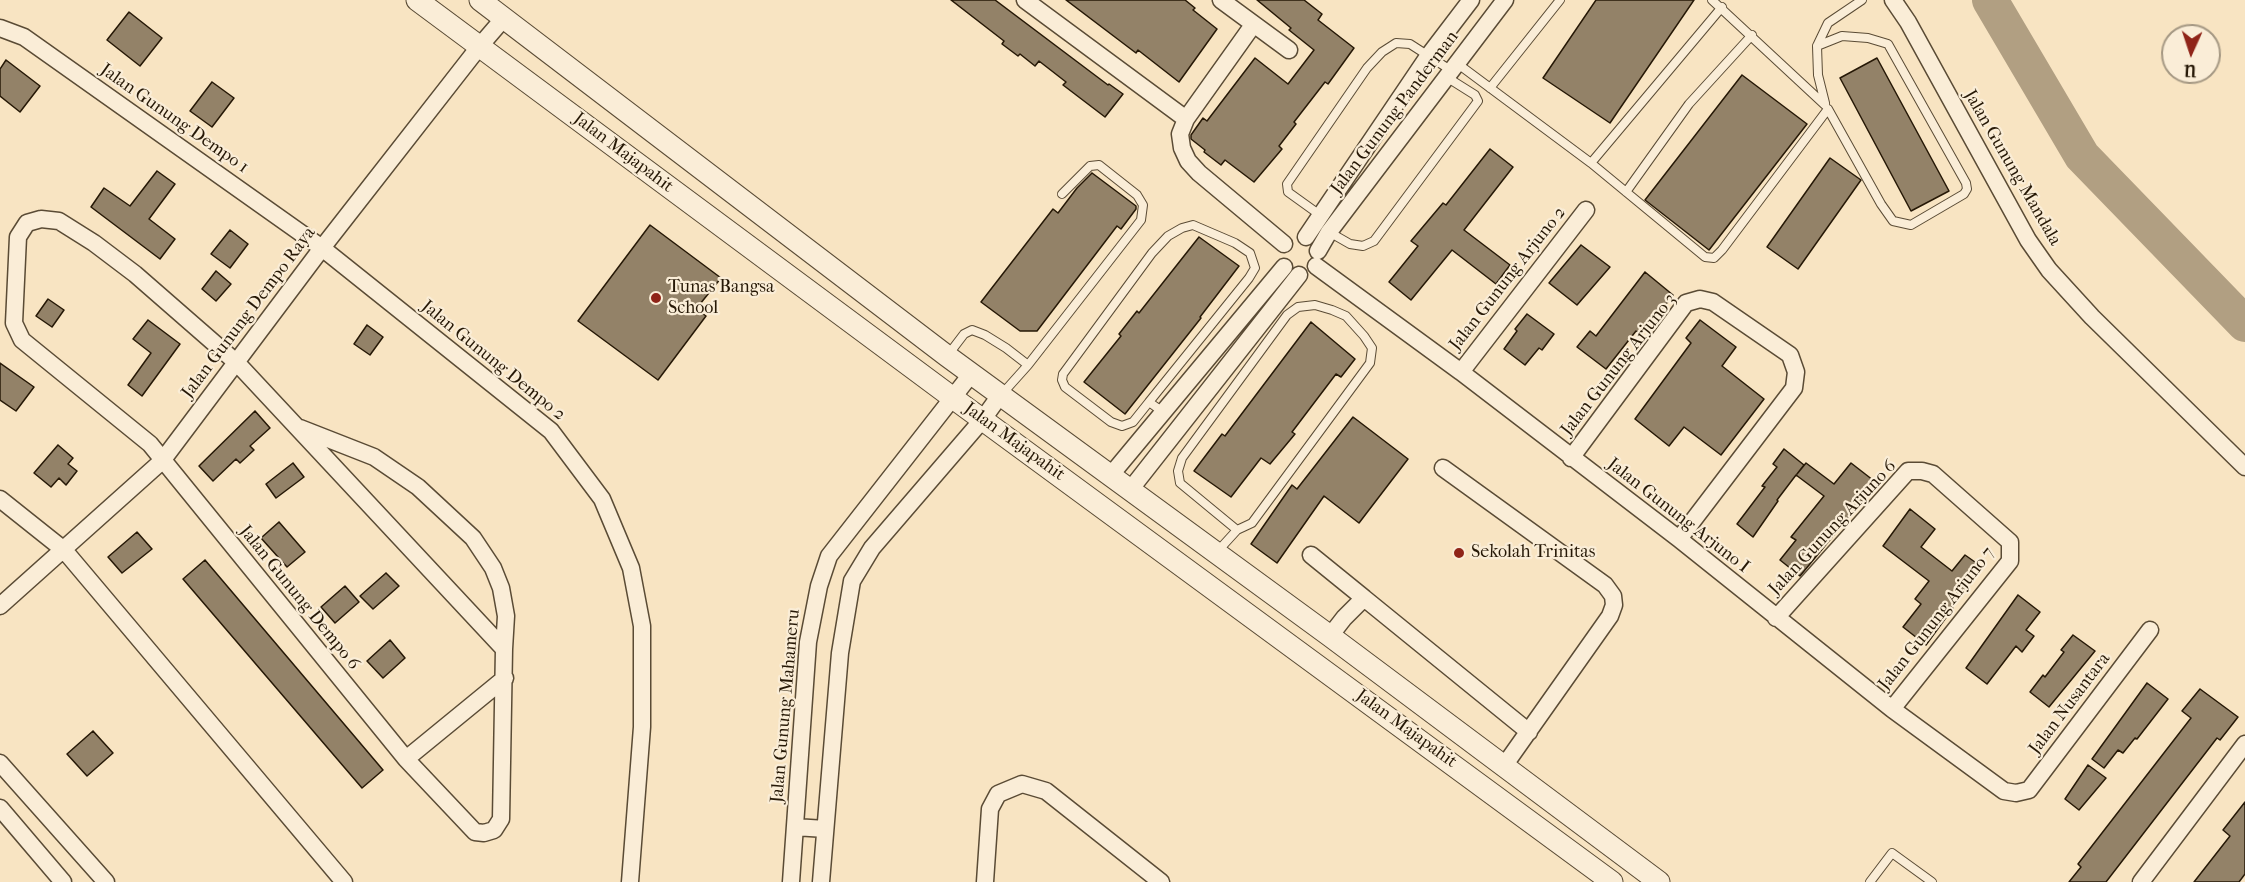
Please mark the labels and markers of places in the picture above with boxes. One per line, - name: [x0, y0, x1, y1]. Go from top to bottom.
- place label: Tunas Bangsa School: [668, 277, 774, 320]
- marker: Tunas Bangsa School: [649, 291, 663, 305]
- place label: Sekolah Trinitas: [1471, 542, 1595, 564]
- marker: Sekolah Trinitas: [1452, 546, 1466, 560]

